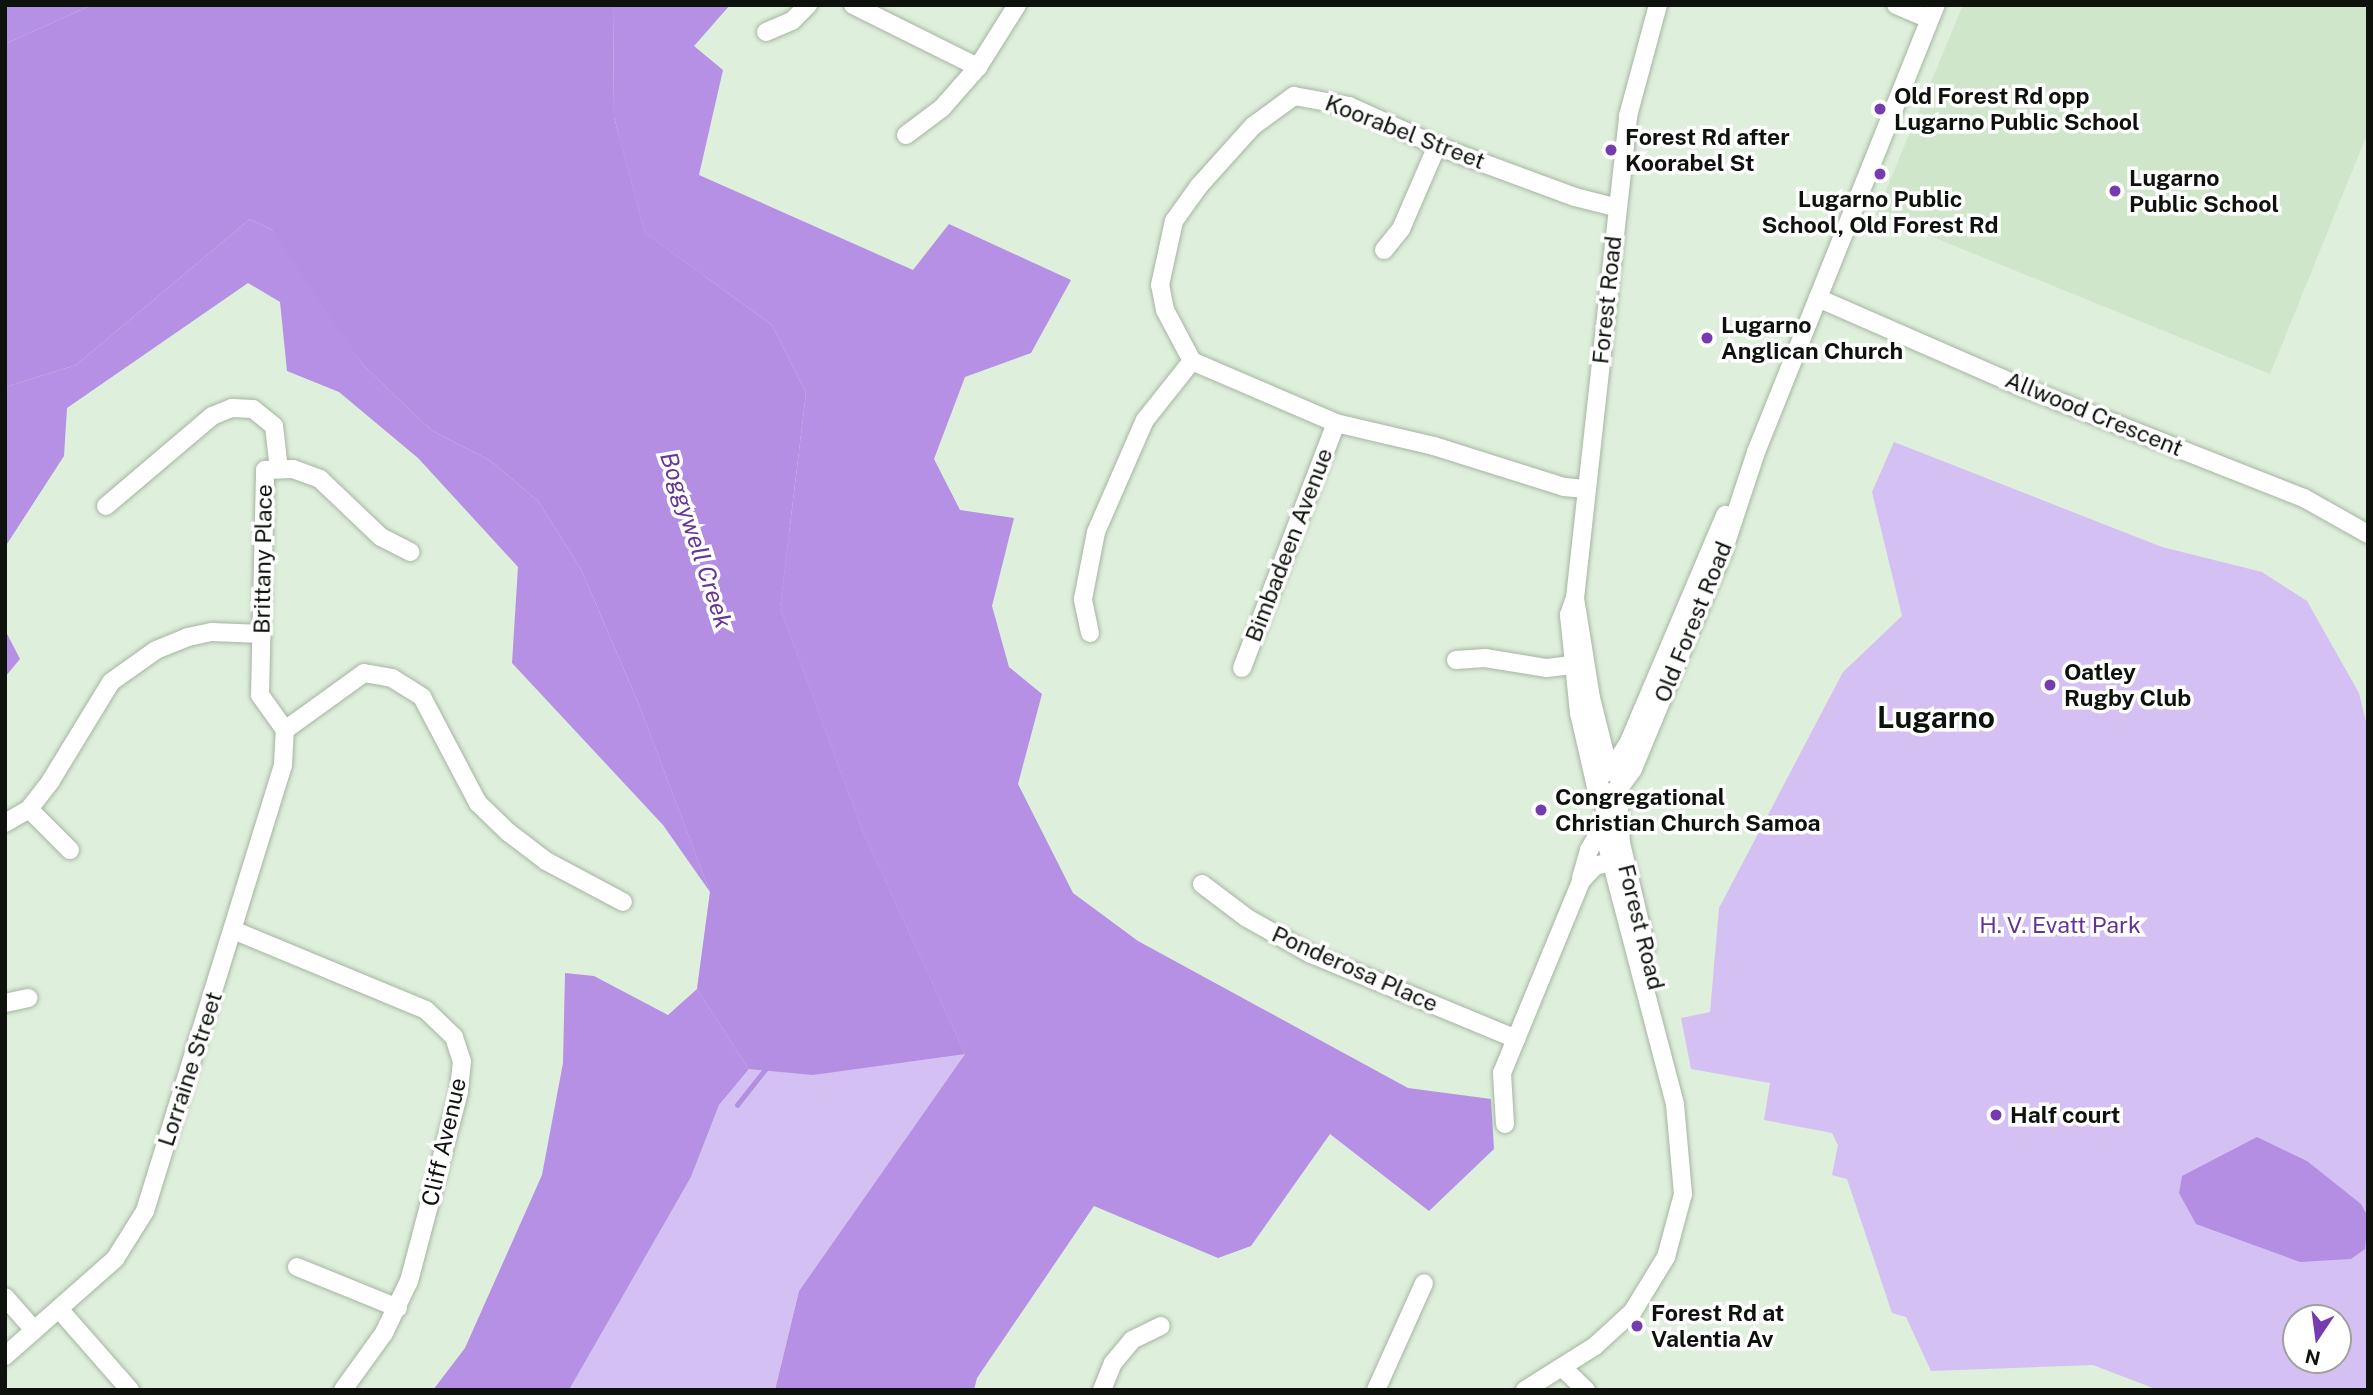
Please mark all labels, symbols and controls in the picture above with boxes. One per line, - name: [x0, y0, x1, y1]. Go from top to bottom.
- place label: Old Forest Rd opp Lugarno Public School: [1894, 82, 2140, 136]
- street label: Koorabel Street: [1321, 89, 1489, 175]
- marker: Old Forest Rd opp Lugarno Public School: [1872, 101, 1888, 117]
- place label: Forest Rd after Koorabel St: [1625, 123, 1790, 177]
- marker: Forest Rd after Koorabel St: [1603, 142, 1619, 158]
- place label: Lugarno Public School: [2129, 164, 2279, 218]
- marker: Lugarno Public School, Old Forest Rd: [1872, 166, 1888, 182]
- marker: Lugarno Public School: [2107, 183, 2123, 199]
- place label: Lugarno Public School, Old Forest Rd: [1762, 185, 1998, 239]
- street label: Forest Road: [1587, 235, 1627, 365]
- place label: Lugarno Anglican Church: [1721, 311, 1903, 365]
- marker: Lugarno Anglican Church: [1699, 330, 1715, 346]
- street label: Allwood Crescent: [2001, 366, 2187, 462]
- street label: Bimbadeen Avenue: [1239, 444, 1339, 646]
- water label: Boggywell Creek: [654, 448, 738, 632]
- street label: Brittany Place: [248, 484, 278, 634]
- street label: Old Forest Road: [1648, 538, 1738, 706]
- place label: Oatley Rugby Club: [2064, 658, 2191, 712]
- marker: Oatley Rugby Club: [2042, 677, 2058, 693]
- district label: Lugarno: [1877, 699, 1995, 735]
- place label: Congregational Christian Church Samoa: [1555, 783, 1821, 837]
- marker: Congregational Christian Church Samoa: [1533, 802, 1549, 818]
- street label: Forest Road: [1612, 861, 1670, 993]
- park label: H. V. Evatt Park: [1979, 911, 2141, 939]
- street label: Ponderosa Place: [1268, 920, 1442, 1018]
- street label: Lorraine Street: [152, 988, 228, 1150]
- street label: Cliff Avenue: [416, 1075, 472, 1209]
- place label: Half court: [2010, 1101, 2120, 1129]
- marker: Half court: [1988, 1107, 2004, 1123]
- place label: Forest Rd at Valentia Av: [1651, 1299, 1784, 1353]
- north arrow: [2282, 1304, 2352, 1374]
- marker: Forest Rd at Valentia Av: [1629, 1318, 1645, 1334]
- text: N: [2303, 1345, 2322, 1370]

